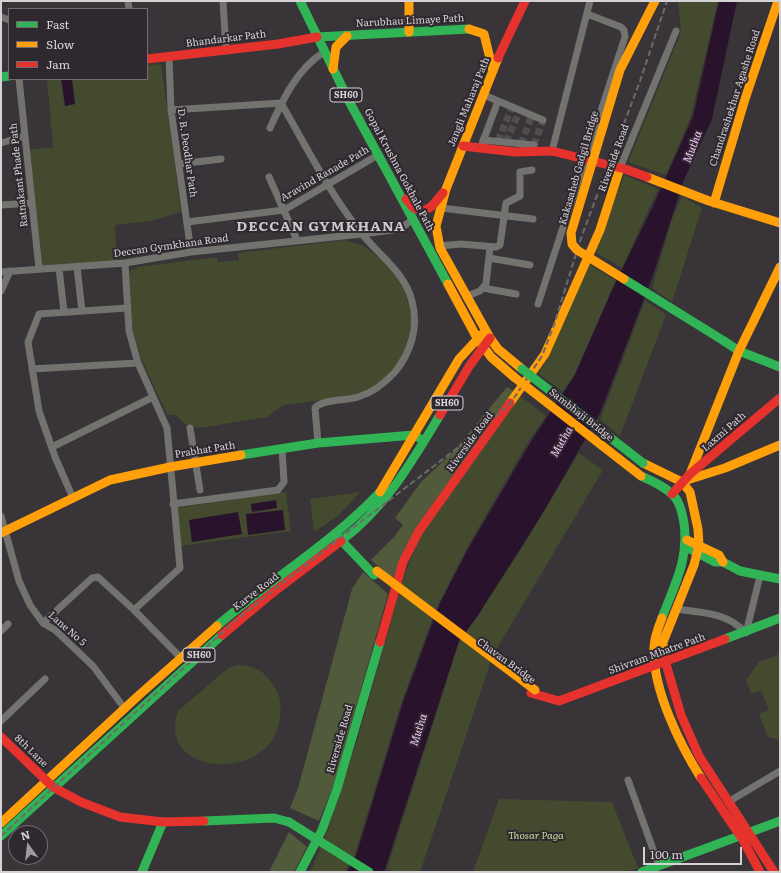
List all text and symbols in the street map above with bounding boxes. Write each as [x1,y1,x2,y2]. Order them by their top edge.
legend [8,8,148,80]
street label: Narubhau Limaye Path [355,12,465,30]
text: Fast [46,15,69,33]
street label: Bhandarkar Path [185,28,267,50]
street label: Chandrashekhar Agashe Road [707,28,763,168]
text: Slow [46,35,74,53]
text: Jam [46,55,70,73]
street label: Jangli Maharaj Path [446,56,492,148]
road number: SH60 [330,88,362,102]
street label: Gopal Krushna Gokhale Path [361,107,437,233]
street label: D. B. Deodhar Path [175,108,199,198]
street label: Kakasaheb Gadgil Bridge [557,110,601,226]
street label: Ratnakant Phade Path [8,122,30,228]
street label: Riverside Road [596,123,632,193]
water label: Mutha [681,129,705,165]
street label: Aravind Ranade Path [279,144,371,204]
district label: DECCAN GYMKHANA [236,219,406,235]
street label: Deccan Gymkhana Road [113,232,229,260]
street label: Sambhaji Bridge [547,386,615,444]
road number: SH60 [431,396,463,410]
street label: Riverside Road [444,410,496,474]
street label: Laxmi Path [700,410,748,454]
water label: Mutha [548,424,576,460]
street label: Prabhat Path [174,439,236,461]
street label: Karve Road [231,570,281,614]
street label: Lane No 5 [46,609,88,649]
street label: Shivram Mhatre Path [607,631,707,677]
street label: Chavan Bridge [474,636,538,686]
road number: SH60 [183,648,215,662]
street label: Riverside Road [324,703,356,775]
water label: Mutha [408,712,430,748]
street label: 8th Lane [12,732,50,770]
north arrow [8,825,48,865]
text: N [19,825,32,843]
park label: Thosar Paga [508,830,564,842]
scale bar [645,839,744,865]
text: 100 m [650,845,683,863]

